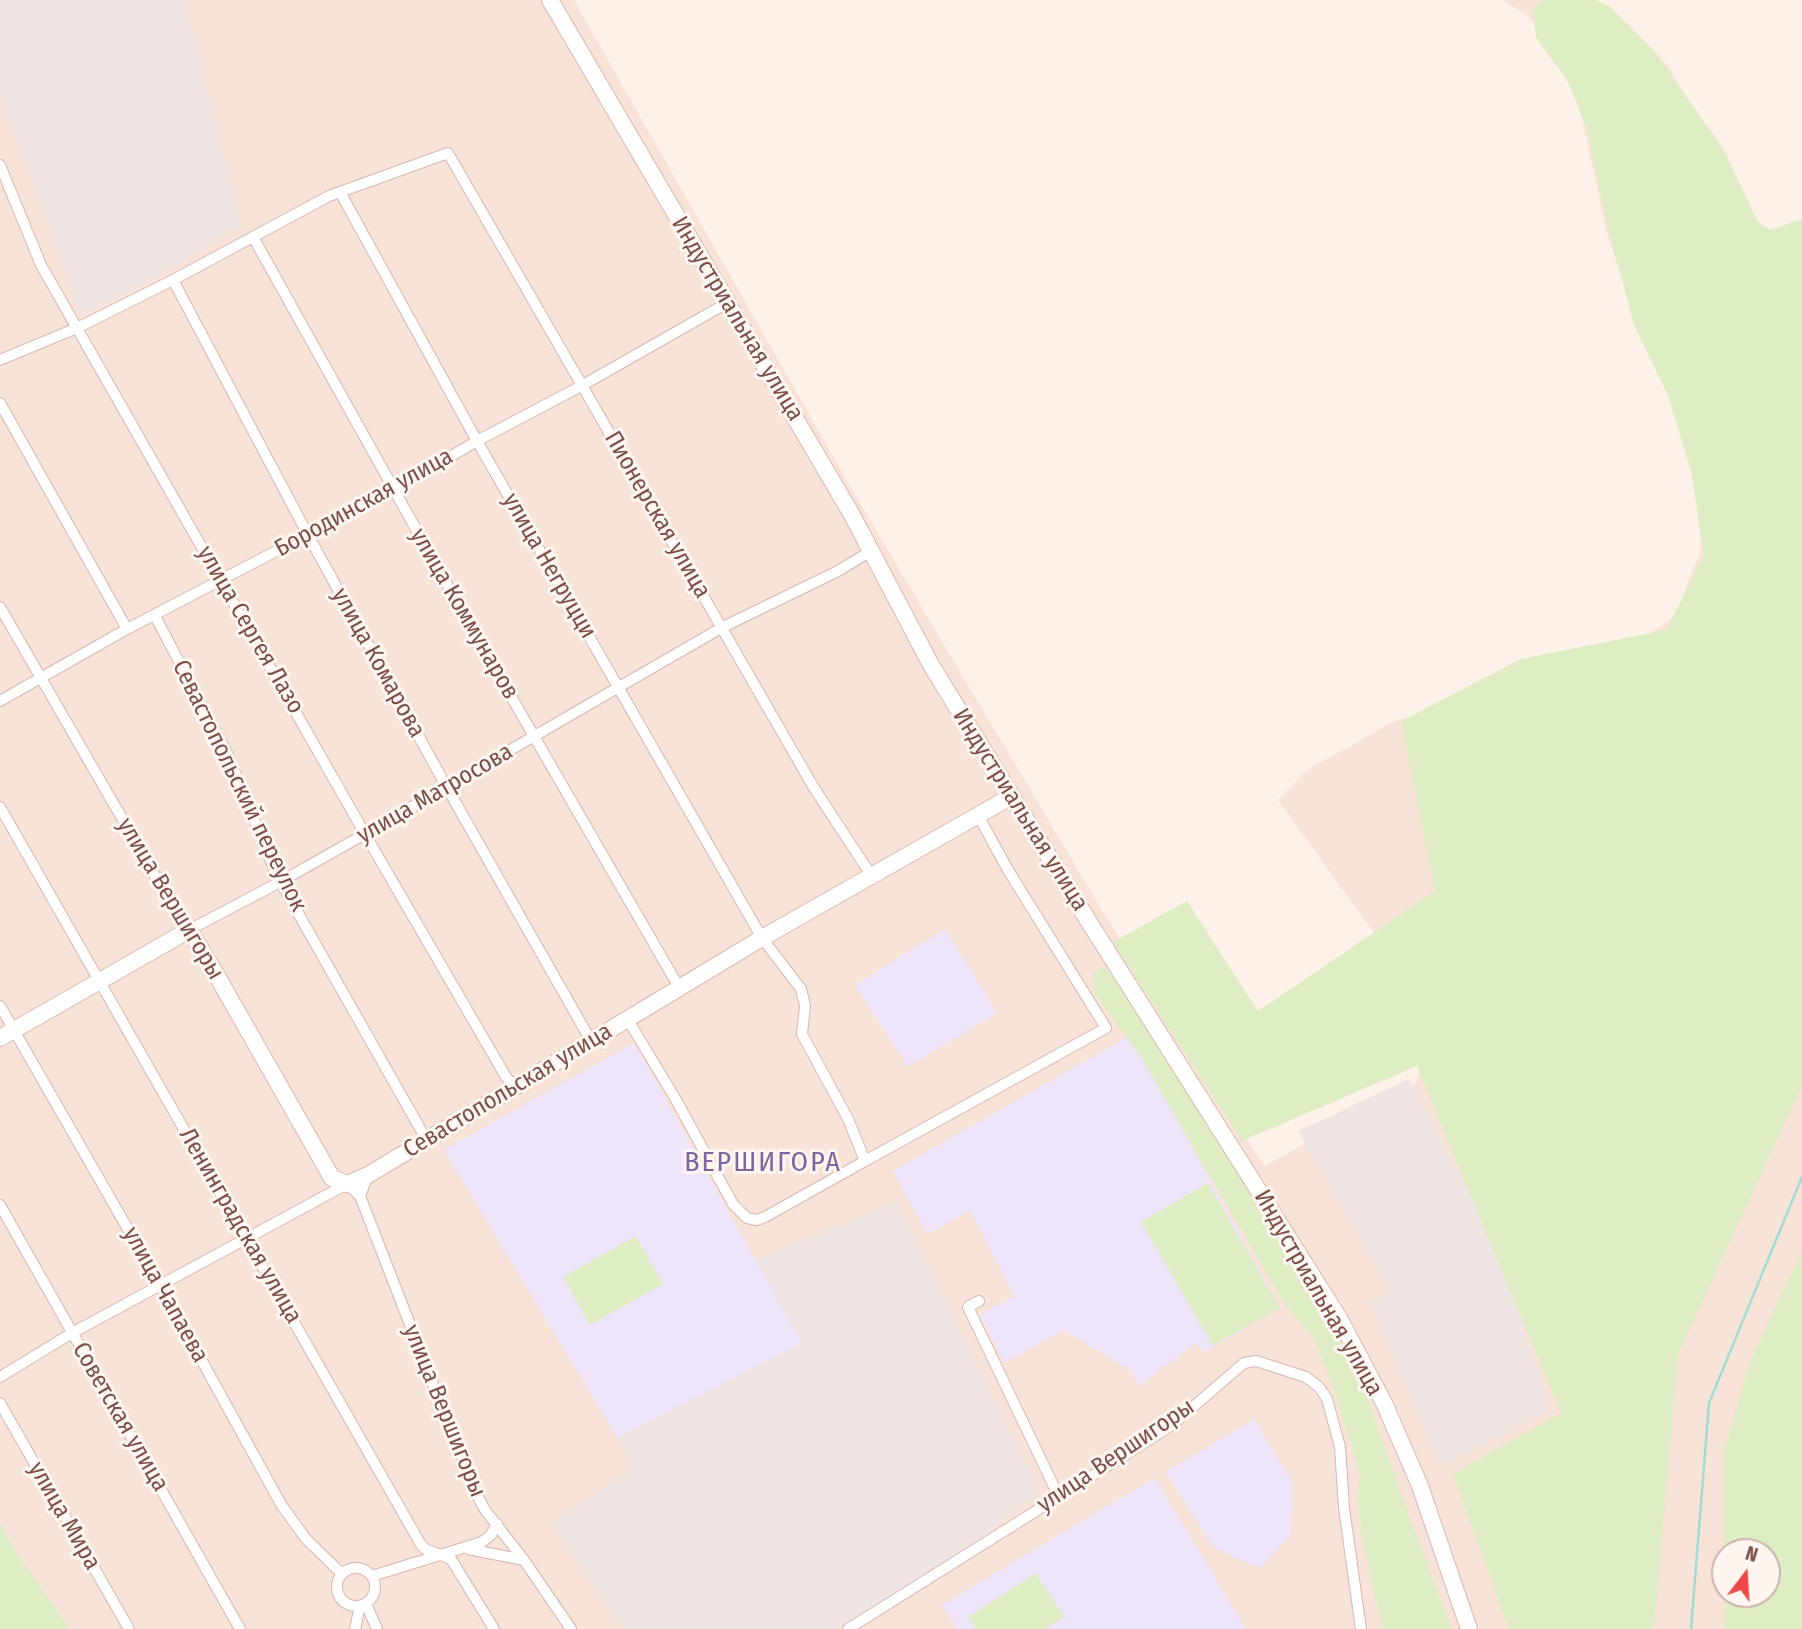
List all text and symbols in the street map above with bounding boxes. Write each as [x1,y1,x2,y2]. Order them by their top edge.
street label: Индустриальная улица [665,212,809,426]
street label: Пионерская улица [598,426,716,604]
street label: Бородинская улица [270,442,458,564]
street label: улица Негруцци [496,488,602,644]
street label: улица Коммунаров [403,523,525,705]
street label: улица Сергея Лазо [190,541,310,719]
street label: улица Комарова [325,583,431,743]
street label: Севастопольский переулок [165,655,313,917]
street label: Индустриальная улица [946,704,1094,916]
street label: улица Матросова [352,738,518,850]
street label: улица Вершигоры [110,813,230,985]
street label: Севастопольская улица [398,1017,618,1165]
street label: Ленинградская улица [172,1123,308,1329]
district label: ВЕРШИГОРА [685,1146,841,1180]
street label: Индустриальная улица [1247,1185,1389,1401]
street label: улица Чапаева [116,1222,214,1368]
street label: улица Вершигоры [396,1320,492,1502]
street label: Советская улица [66,1337,174,1497]
street label: улица Вершигоры [1032,1393,1200,1519]
street label: улица Мира [22,1457,106,1575]
north arrow [1711,1538,1781,1608]
text: N [1743,1542,1761,1567]

